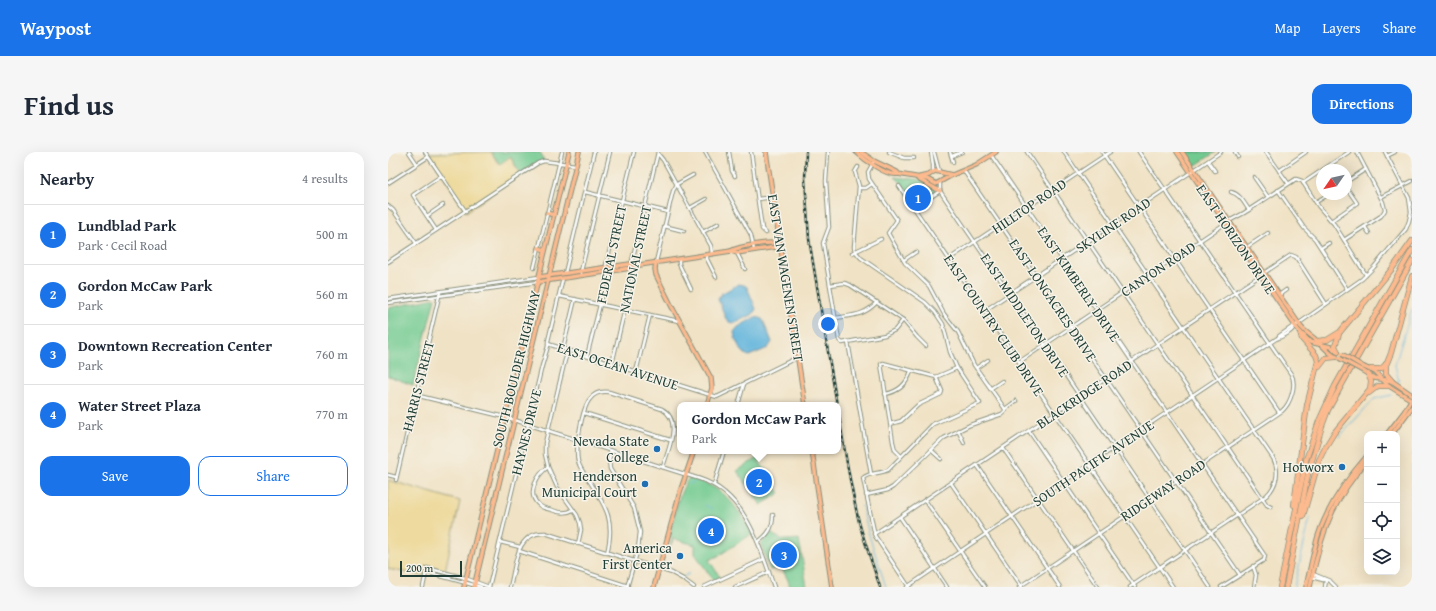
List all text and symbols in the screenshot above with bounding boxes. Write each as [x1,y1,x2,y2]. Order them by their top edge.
text: Waypost [20,14,91,42]
text: Map [1275,18,1301,38]
text: Layers [1323,18,1361,38]
text: Share [1383,18,1416,38]
text: Find us [24,84,114,125]
button: Directions [1312,84,1412,124]
north arrow [1316,164,1352,200]
text: Nearby [40,166,94,191]
text: 4 results [302,169,348,188]
street label: HILLTOP ROAD [988,174,1070,238]
street label: EAST HORIZON DRIVE [1192,180,1280,298]
pin: 1 [905,183,931,213]
street label: SKYLINE ROAD [1071,192,1155,258]
street label: EAST VAN WAGENEN STREET [763,193,809,363]
street label: FEDERAL STREET [591,203,631,305]
street label: NATIONAL STREET [614,203,656,315]
text: Lundblad Park [78,215,176,236]
street label: EAST KIMBERLY DRIVE [1033,222,1125,346]
text: 1 [50,225,56,244]
text: 500 m [316,225,348,244]
street label: EAST LONGACRES DRIVE [1004,235,1102,365]
text: Park · Cecil Road [78,236,167,255]
street label: CANYON ROAD [1117,236,1199,302]
street label: EAST MIDDLETON DRIVE [976,249,1074,381]
street label: EAST COUNTRY CLUB DRIVE [939,250,1049,400]
text: Gordon McCaw Park [78,275,212,296]
text: 2 [50,285,56,304]
text: 560 m [316,285,348,304]
street label: SOUTH BOULDER HIGHWAY [487,288,545,450]
text: Park [78,296,103,315]
your location [818,314,838,334]
text: Downtown Recreation Center [78,335,272,356]
street label: EAST OCEAN AVENUE [555,337,681,395]
street label: HARRIS STREET [397,338,439,433]
text: 3 [50,345,56,364]
text: 760 m [316,345,348,364]
street label: BLACKRIDGE ROAD [1032,355,1136,433]
text: Park [78,356,103,375]
street label: HAYNES DRIVE [506,387,546,477]
text: Water Street Plaza [78,395,201,416]
popup [677,402,841,454]
text: 4 [50,405,56,424]
text: 770 m [316,405,348,424]
text: Gordon McCaw Park [692,408,826,429]
street label: SOUTH PACIFIC AVENUE [1028,415,1158,511]
text: Park [78,416,103,435]
text: Park [692,429,717,448]
place label: Nevada State College [573,431,649,467]
map controls [1364,431,1400,575]
button: + [1364,431,1400,467]
marker: Nevada State College [652,444,662,454]
street label: RIDGEWAY ROAD [1116,454,1210,526]
button: Save [40,456,190,496]
button: Share [198,456,348,496]
place label: Hotworx [1283,457,1335,477]
marker: Hotworx [1337,462,1347,472]
place label: Henderson Municipal Court [542,466,637,502]
pin: 2 [746,467,772,497]
button: − [1364,467,1400,503]
marker: Henderson Municipal Court [640,479,650,489]
button: locate [1364,503,1400,539]
pin: 4 [698,516,724,546]
place label: America First Center [603,538,672,574]
button: layers [1364,539,1400,575]
pin: 3 [771,540,797,570]
marker: America First Center [675,551,685,561]
scale bar [400,559,462,578]
text: 200 m [406,560,433,576]

